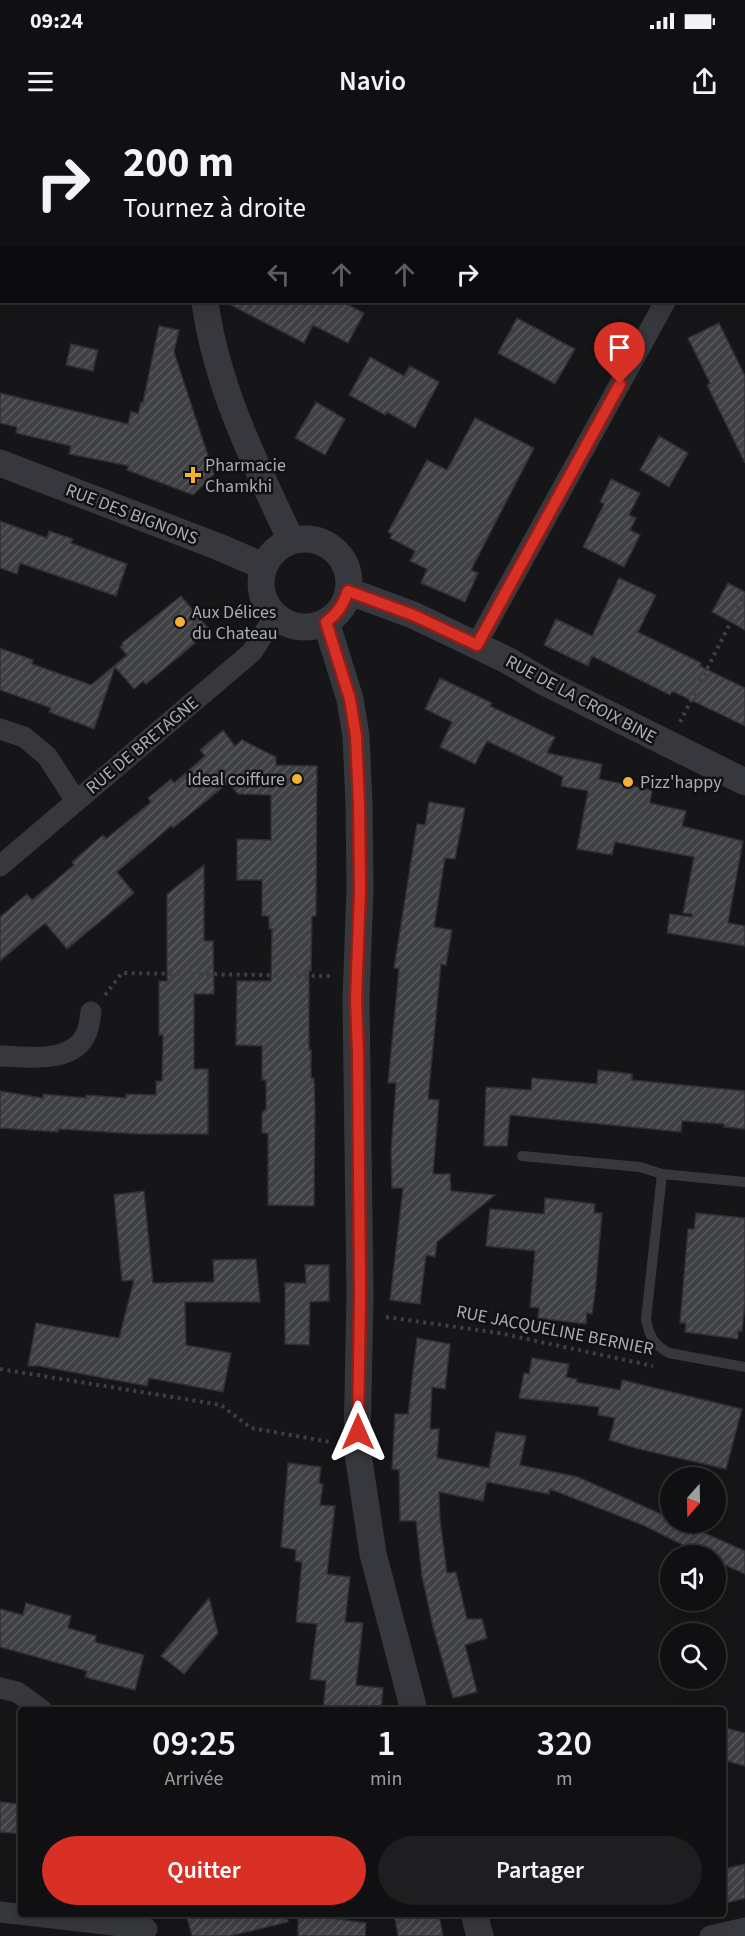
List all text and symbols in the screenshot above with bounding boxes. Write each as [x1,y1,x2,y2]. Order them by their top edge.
text: 09:24 [30,5,83,37]
text: Navio [339,62,406,101]
icon: menu [24,65,57,98]
icon: share [688,65,721,98]
text: 200 m [123,133,234,193]
icon: right [24,144,102,222]
text: Tournez à droite [123,189,306,228]
icon: left [262,258,295,291]
icon: ahead [325,258,358,291]
icon: ahead [388,258,421,291]
icon: right [451,258,484,291]
pin [594,322,645,384]
icon: arrive [603,331,636,364]
place label: Pharmacie Chamkhi [205,453,286,499]
marker: Pharmacie Chamkhi [186,468,200,482]
street label: RUE DES BIGNONS [62,478,202,551]
place label: Aux Délices du Chateau [192,600,278,646]
marker: Aux Délices du Chateau [173,615,187,629]
street label: RUE DE LA CROIX BINE [501,649,661,750]
street label: RUE DE BRETAGNE [81,691,204,800]
place label: Ideal coiffure [187,767,285,792]
place label: Pizz'happy [640,770,722,795]
marker: Ideal coiffure [290,772,304,786]
marker: Pizz'happy [621,775,635,789]
street label: RUE JACQUELINE BERNIER [454,1299,656,1362]
position arrow [326,1400,390,1464]
north arrow [660,1467,726,1533]
map controls [660,1467,726,1689]
button: sound [660,1545,726,1611]
button: search [660,1623,726,1689]
text: 09:25 [152,1718,236,1769]
text: 1 [377,1718,395,1769]
text: 320 [536,1718,592,1769]
text: Arrivée [165,1765,223,1793]
text: min [370,1765,402,1793]
text: m [556,1765,572,1793]
button: Quitter [42,1836,366,1905]
button: Partager [378,1836,702,1905]

